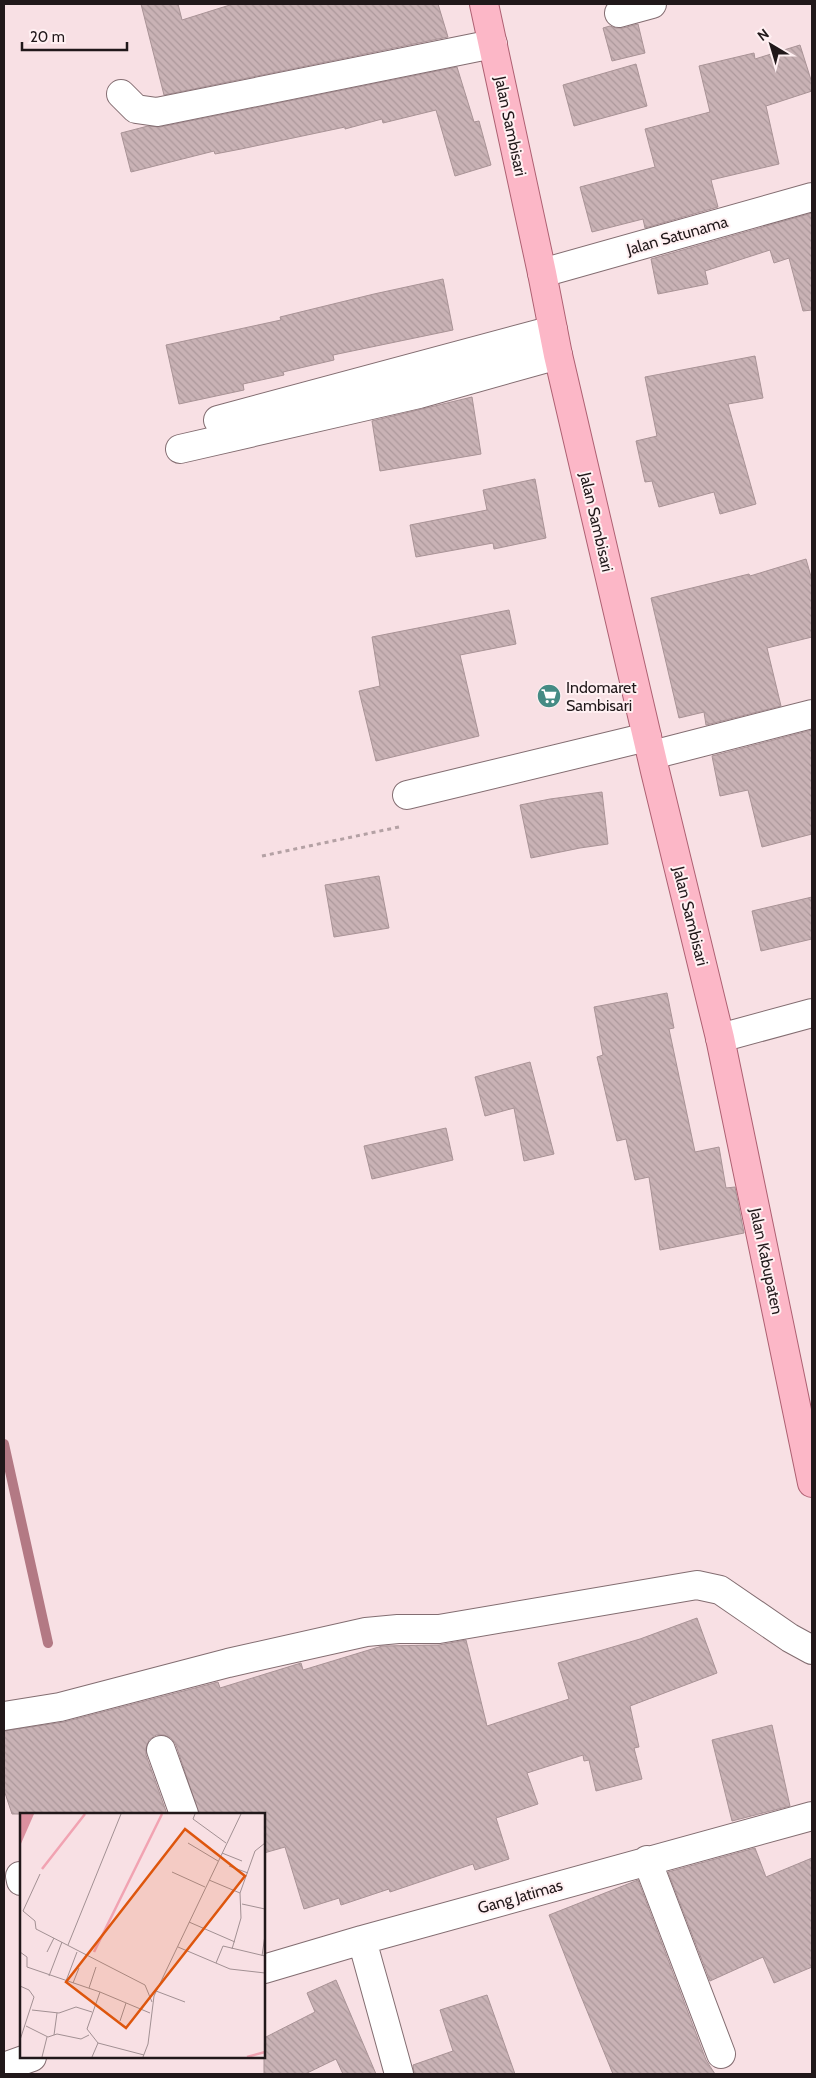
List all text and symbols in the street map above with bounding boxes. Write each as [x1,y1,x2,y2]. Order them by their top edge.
scale bar [22,20,128,52]
north arrow [746,20,796,70]
text: N [754,25,772,45]
text: 20 m [30,28,65,46]
street label: Jalan Sambisari [490,73,530,178]
street label: Jalan Satunama [623,212,730,259]
street label: Jalan Sambisari [576,469,617,574]
place label: Indomaret Sambisari [566,678,637,715]
supermarket icon: Indomaret Sambisari [536,683,562,709]
street label: Jalan Sambisari [669,864,712,968]
street label: Jalan Kabupaten [746,1205,787,1316]
inset map [20,1813,265,2058]
street label: Gang Jatimas [475,1875,565,1918]

